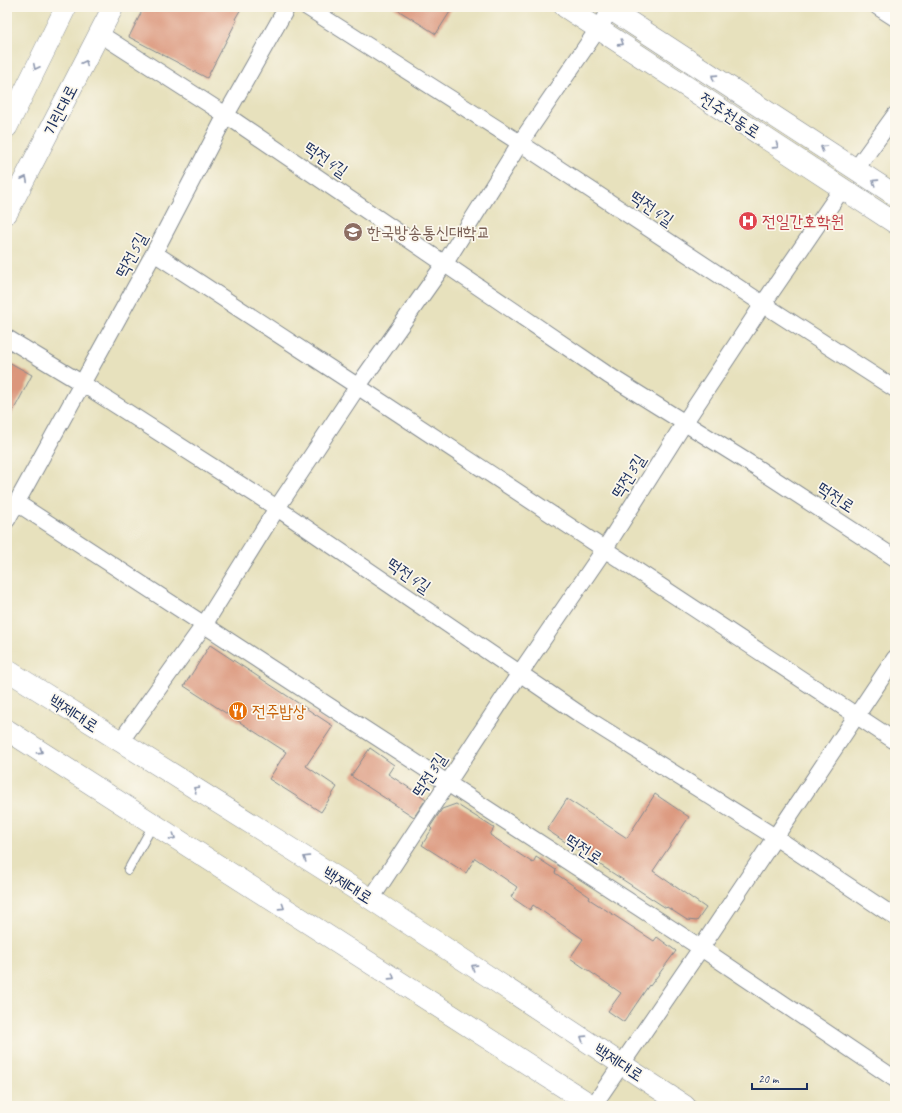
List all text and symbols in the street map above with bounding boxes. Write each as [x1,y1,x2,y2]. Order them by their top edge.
one-way arrow [617,38,624,46]
one-way arrow [80,60,87,68]
one-way arrow [34,63,41,70]
one-way arrow [711,74,718,82]
street label: 기린대로 [39,81,82,139]
street label: 전주천동로 [695,88,764,143]
street label: 떡전4길 [300,137,352,182]
one-way arrow [772,141,779,149]
one-way arrow [820,145,827,153]
one-way arrow [20,176,28,183]
one-way arrow [872,179,879,187]
street label: 떡전4길 [626,186,678,231]
hospital icon: 전일간호학원 [737,210,759,232]
place label: 전일간호학원 [762,211,844,232]
school or university icon: 한국방송통신대학교 [342,221,364,243]
place label: 한국방송통신대학교 [367,222,490,243]
street label: 떡전5길 [111,229,152,282]
street label: 떡전3길 [607,450,650,502]
street label: 떡전로 [813,477,859,517]
street label: 떡전4길 [383,553,435,598]
street label: 백제대로 [45,690,102,737]
restaurant icon: 전주밥상 [227,700,249,722]
place label: 전주밥상 [252,701,307,722]
one-way arrow [36,747,43,754]
street label: 떡전3길 [407,749,452,801]
one-way arrow [193,787,200,794]
street label: 떡전로 [561,829,607,869]
one-way arrow [168,832,175,839]
one-way arrow [303,855,310,863]
street label: 백제대로 [319,862,377,909]
one-way arrow [278,902,285,910]
one-way arrow [471,964,478,971]
one-way arrow [388,972,395,980]
one-way arrow [580,1036,587,1043]
street label: 백제대로 [590,1039,647,1086]
scale bar [752,1065,807,1091]
text: 20 m [758,1071,780,1087]

